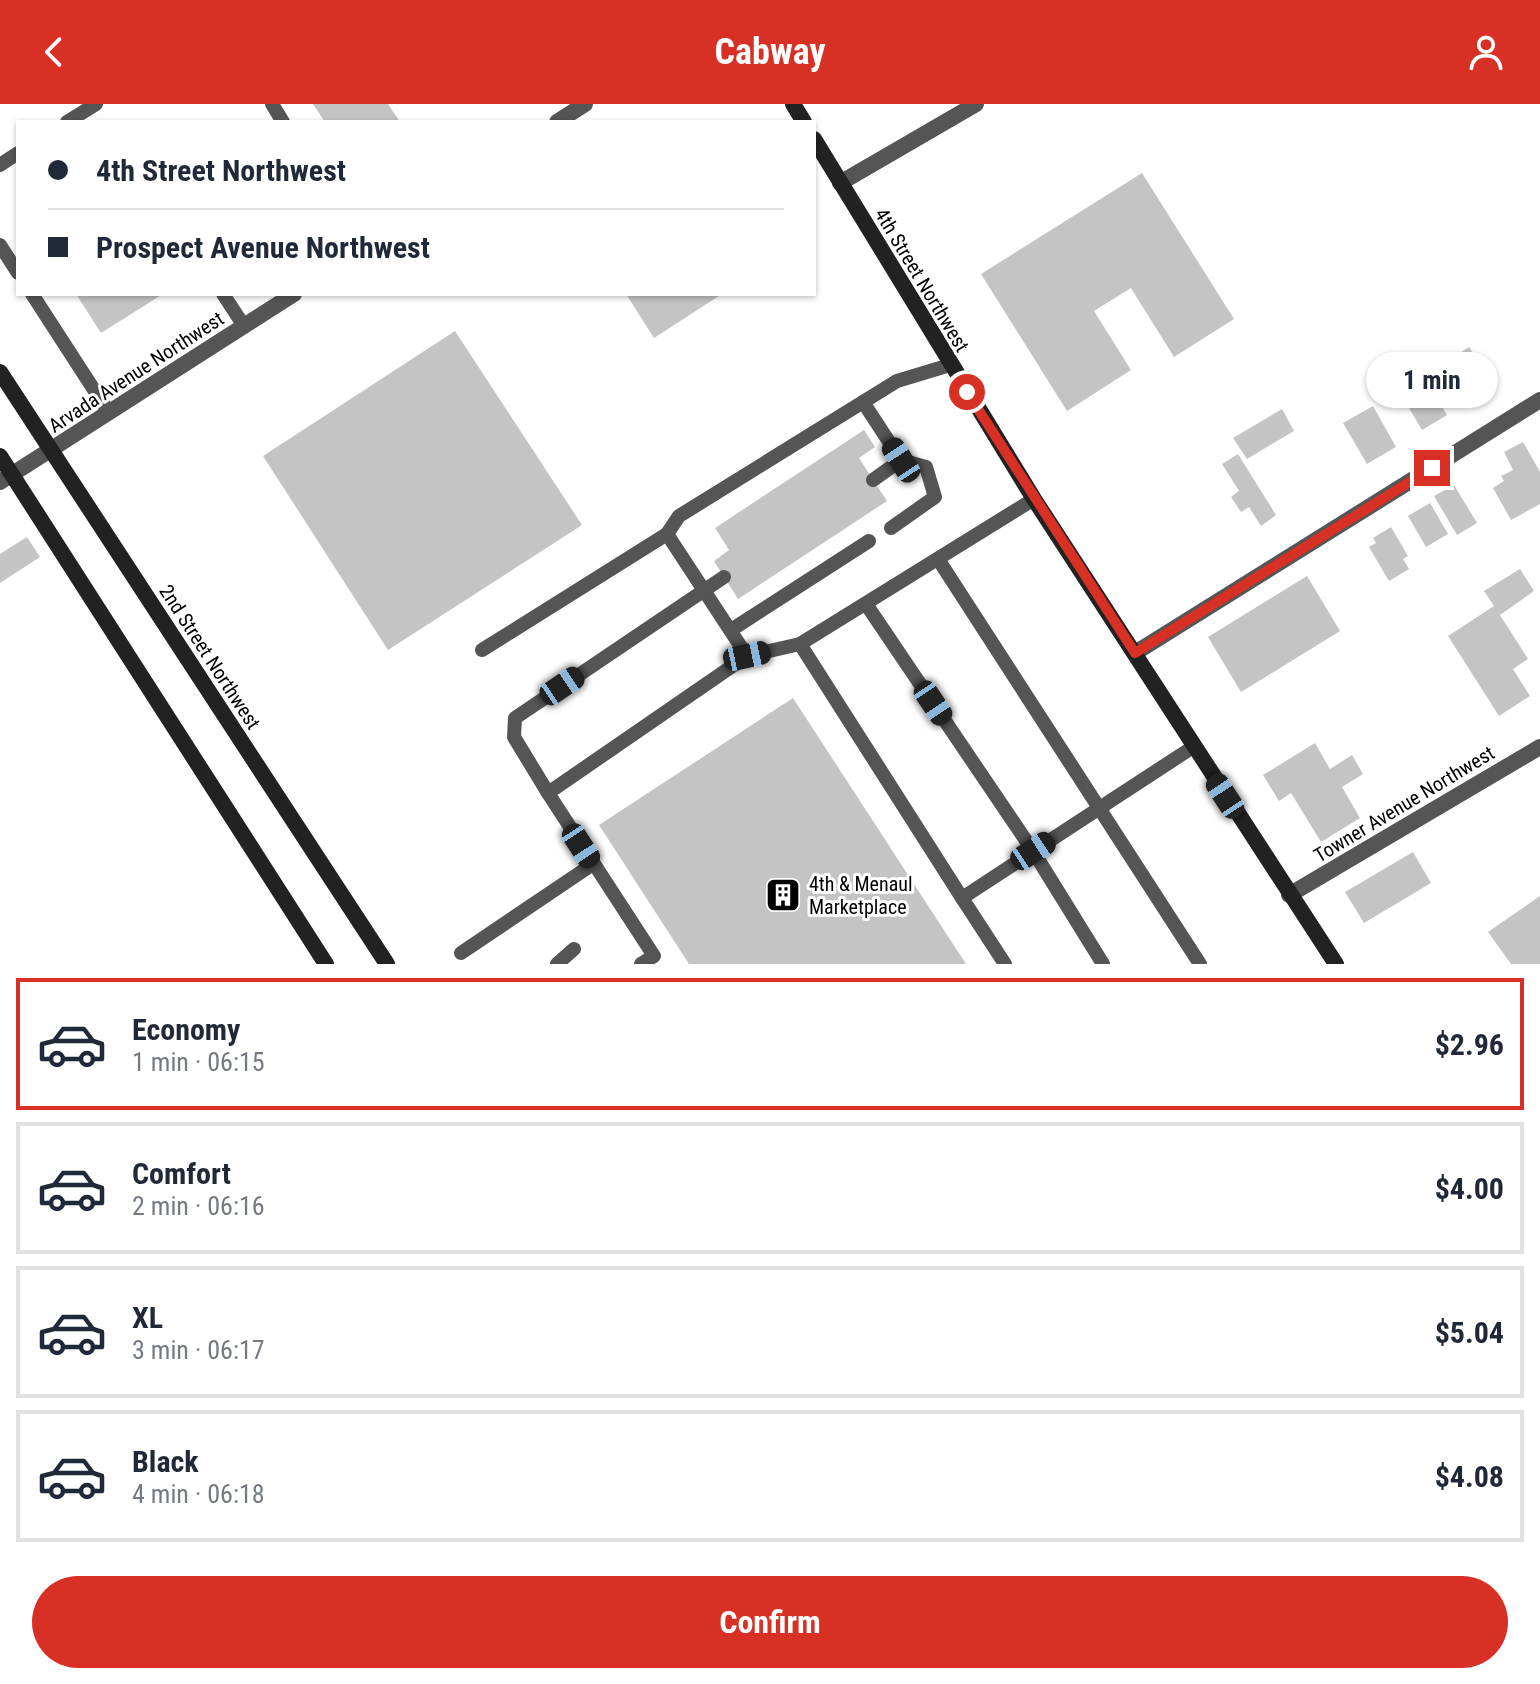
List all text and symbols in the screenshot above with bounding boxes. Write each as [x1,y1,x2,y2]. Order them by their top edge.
icon: back [32,30,76,74]
icon: person [1464,30,1508,74]
text: Cabway [715,31,825,73]
text: 4th Street Northwest [96,153,346,188]
street label: 4th Street Northwest [870,204,974,356]
text: Prospect Avenue Northwest [96,230,430,265]
street label: Arvada Avenue Northwest [44,306,228,438]
callout: 1 min [1366,352,1498,408]
text: 1 min [1403,365,1461,395]
route start [949,374,985,410]
car [878,433,924,487]
route end [1414,450,1450,486]
street label: 2nd Street Northwest [154,580,266,734]
car [721,639,773,673]
car [535,663,589,709]
car [910,676,956,730]
street label: Towner Avenue Northwest [1309,741,1499,867]
car [1202,769,1248,823]
car [558,819,604,873]
car [1006,828,1060,874]
place label: 4th & Menaul Marketplace [809,872,913,919]
building icon: 4th & Menaul Marketplace [764,876,802,914]
icon: car [36,1008,108,1080]
text: Economy [132,1012,240,1047]
text: $2.96 [1435,1027,1504,1062]
text: 1 min · 06:15 [132,1047,265,1077]
icon: car [36,1152,108,1224]
text: Comfort [132,1156,231,1191]
text: $4.00 [1435,1171,1504,1206]
text: 2 min · 06:16 [132,1191,265,1221]
icon: car [36,1296,108,1368]
text: XL [132,1300,163,1335]
text: $5.04 [1435,1315,1504,1350]
text: 3 min · 06:17 [132,1335,265,1365]
icon: car [36,1440,108,1512]
text: Black [132,1444,199,1479]
text: $4.08 [1435,1459,1504,1494]
text: 4 min · 06:18 [132,1479,265,1509]
button: Confirm [32,1576,1508,1668]

